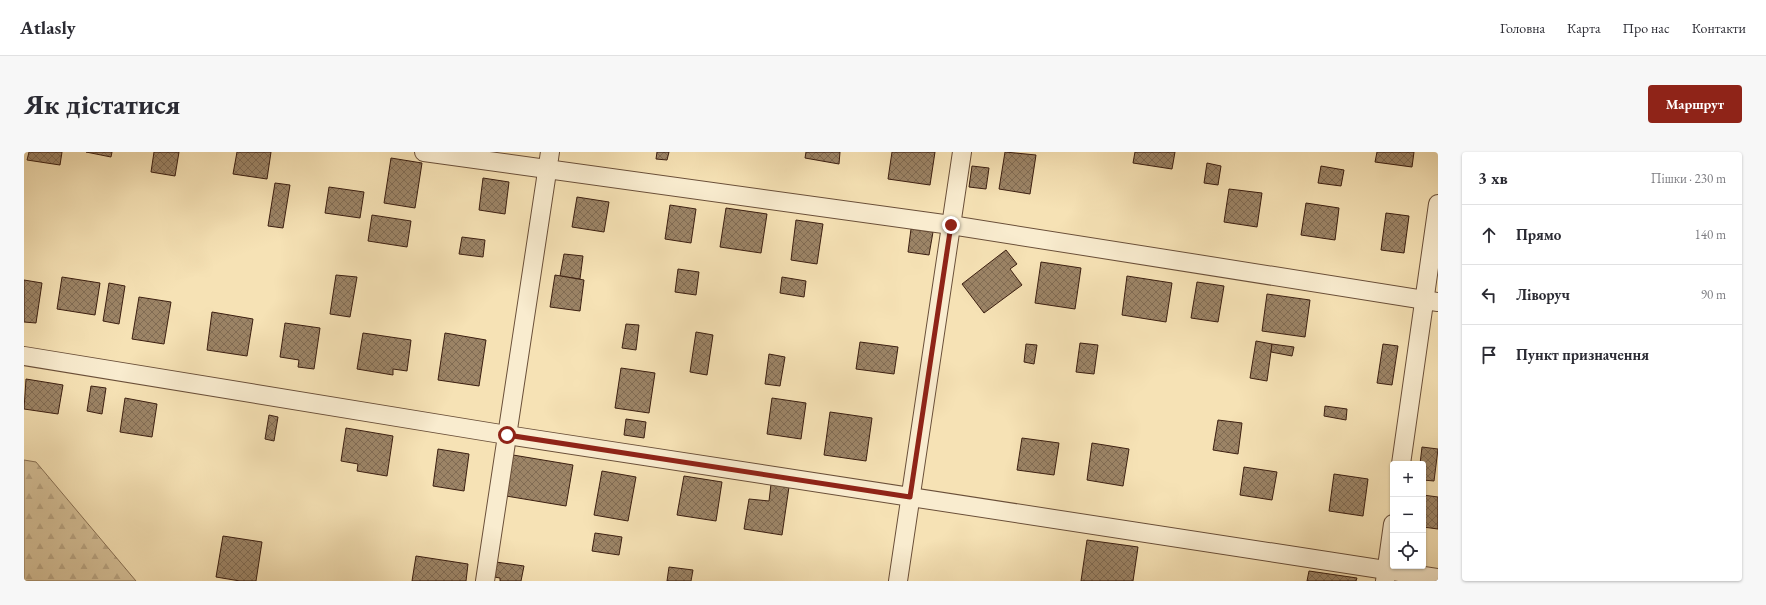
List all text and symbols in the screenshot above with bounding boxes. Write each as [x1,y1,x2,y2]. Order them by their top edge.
text: Atlasly [20,15,76,40]
text: Головна [1500,19,1545,37]
text: Карта [1567,19,1600,37]
text: Про нас [1622,19,1670,37]
text: Контакти [1692,19,1746,37]
button: Маршрут [1648,85,1742,123]
text: Як дістатися [24,86,180,122]
text: 3 хв [1478,167,1508,189]
text: Пішки · 230 m [1651,170,1726,187]
route end [942,216,960,234]
icon: ahead [1478,224,1500,246]
text: Прямо [1516,225,1561,244]
text: 140 m [1695,226,1726,243]
icon: left [1478,284,1500,306]
text: Ліворуч [1516,285,1570,304]
text: 90 m [1701,286,1726,303]
icon: arrive [1478,344,1500,366]
text: Пункт призначення [1516,345,1649,364]
route start [498,426,516,444]
map controls [1390,461,1426,569]
button: + [1390,461,1426,497]
button: − [1390,497,1426,533]
button: locate [1390,533,1426,569]

